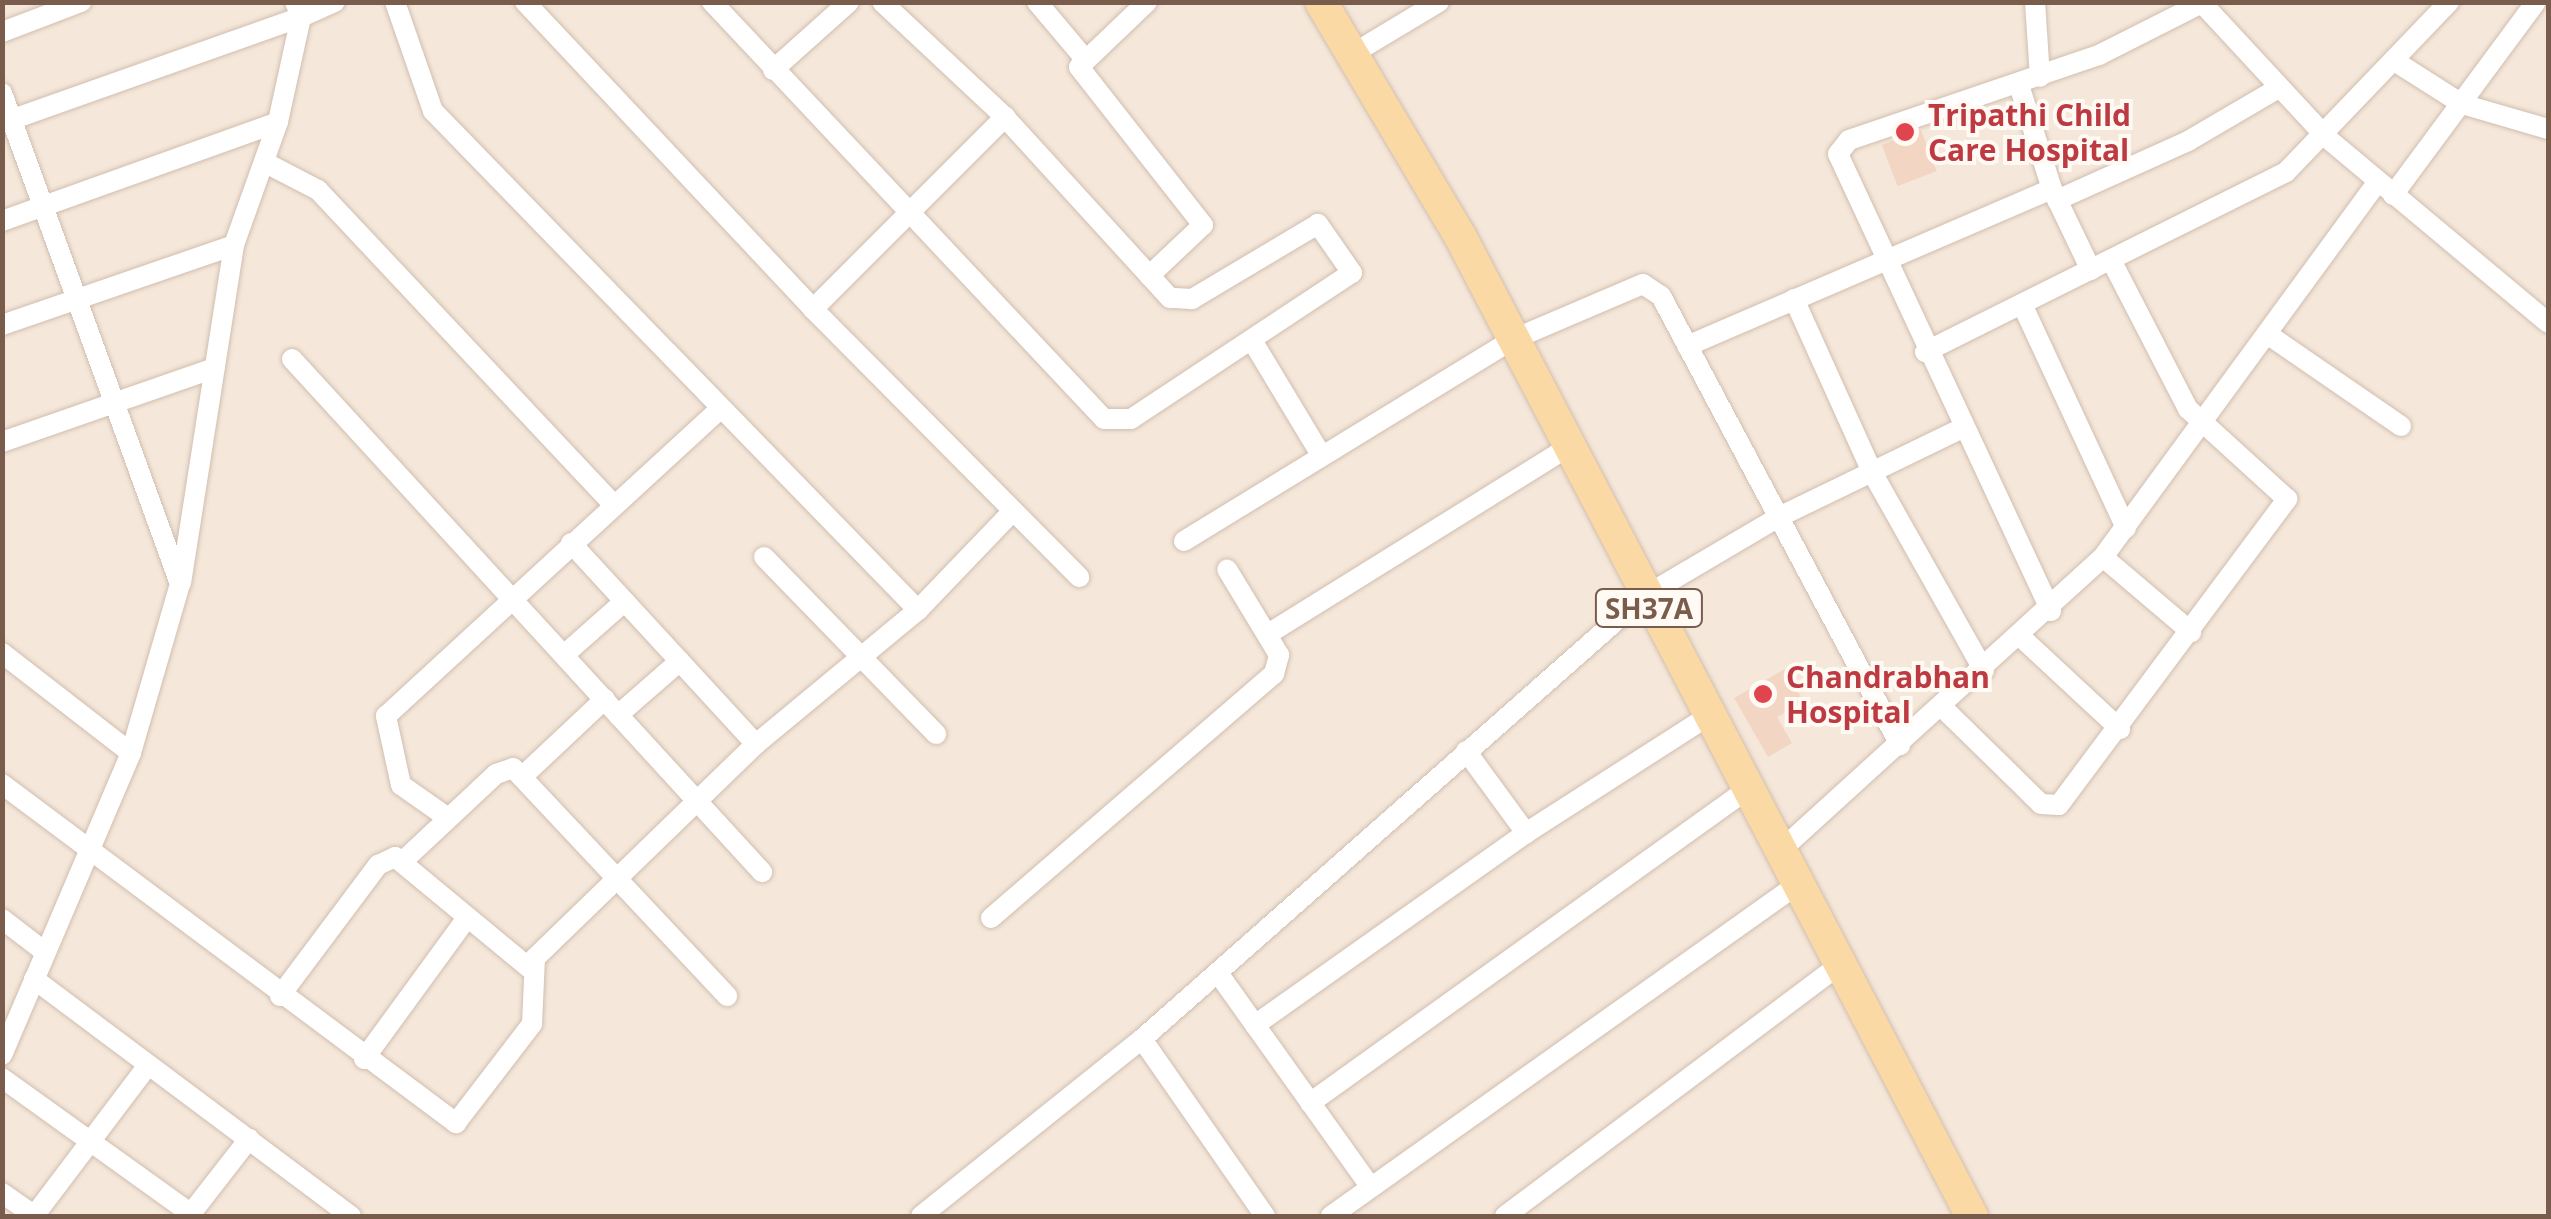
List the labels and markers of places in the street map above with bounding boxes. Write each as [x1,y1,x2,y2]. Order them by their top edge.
place label: Tripathi Child Care Hospital [1928,97,2131,168]
marker: Tripathi Child Care Hospital [1892,119,1918,145]
place label: Chandrabhan Hospital [1786,659,1990,730]
marker: Chandrabhan Hospital [1750,681,1776,707]

